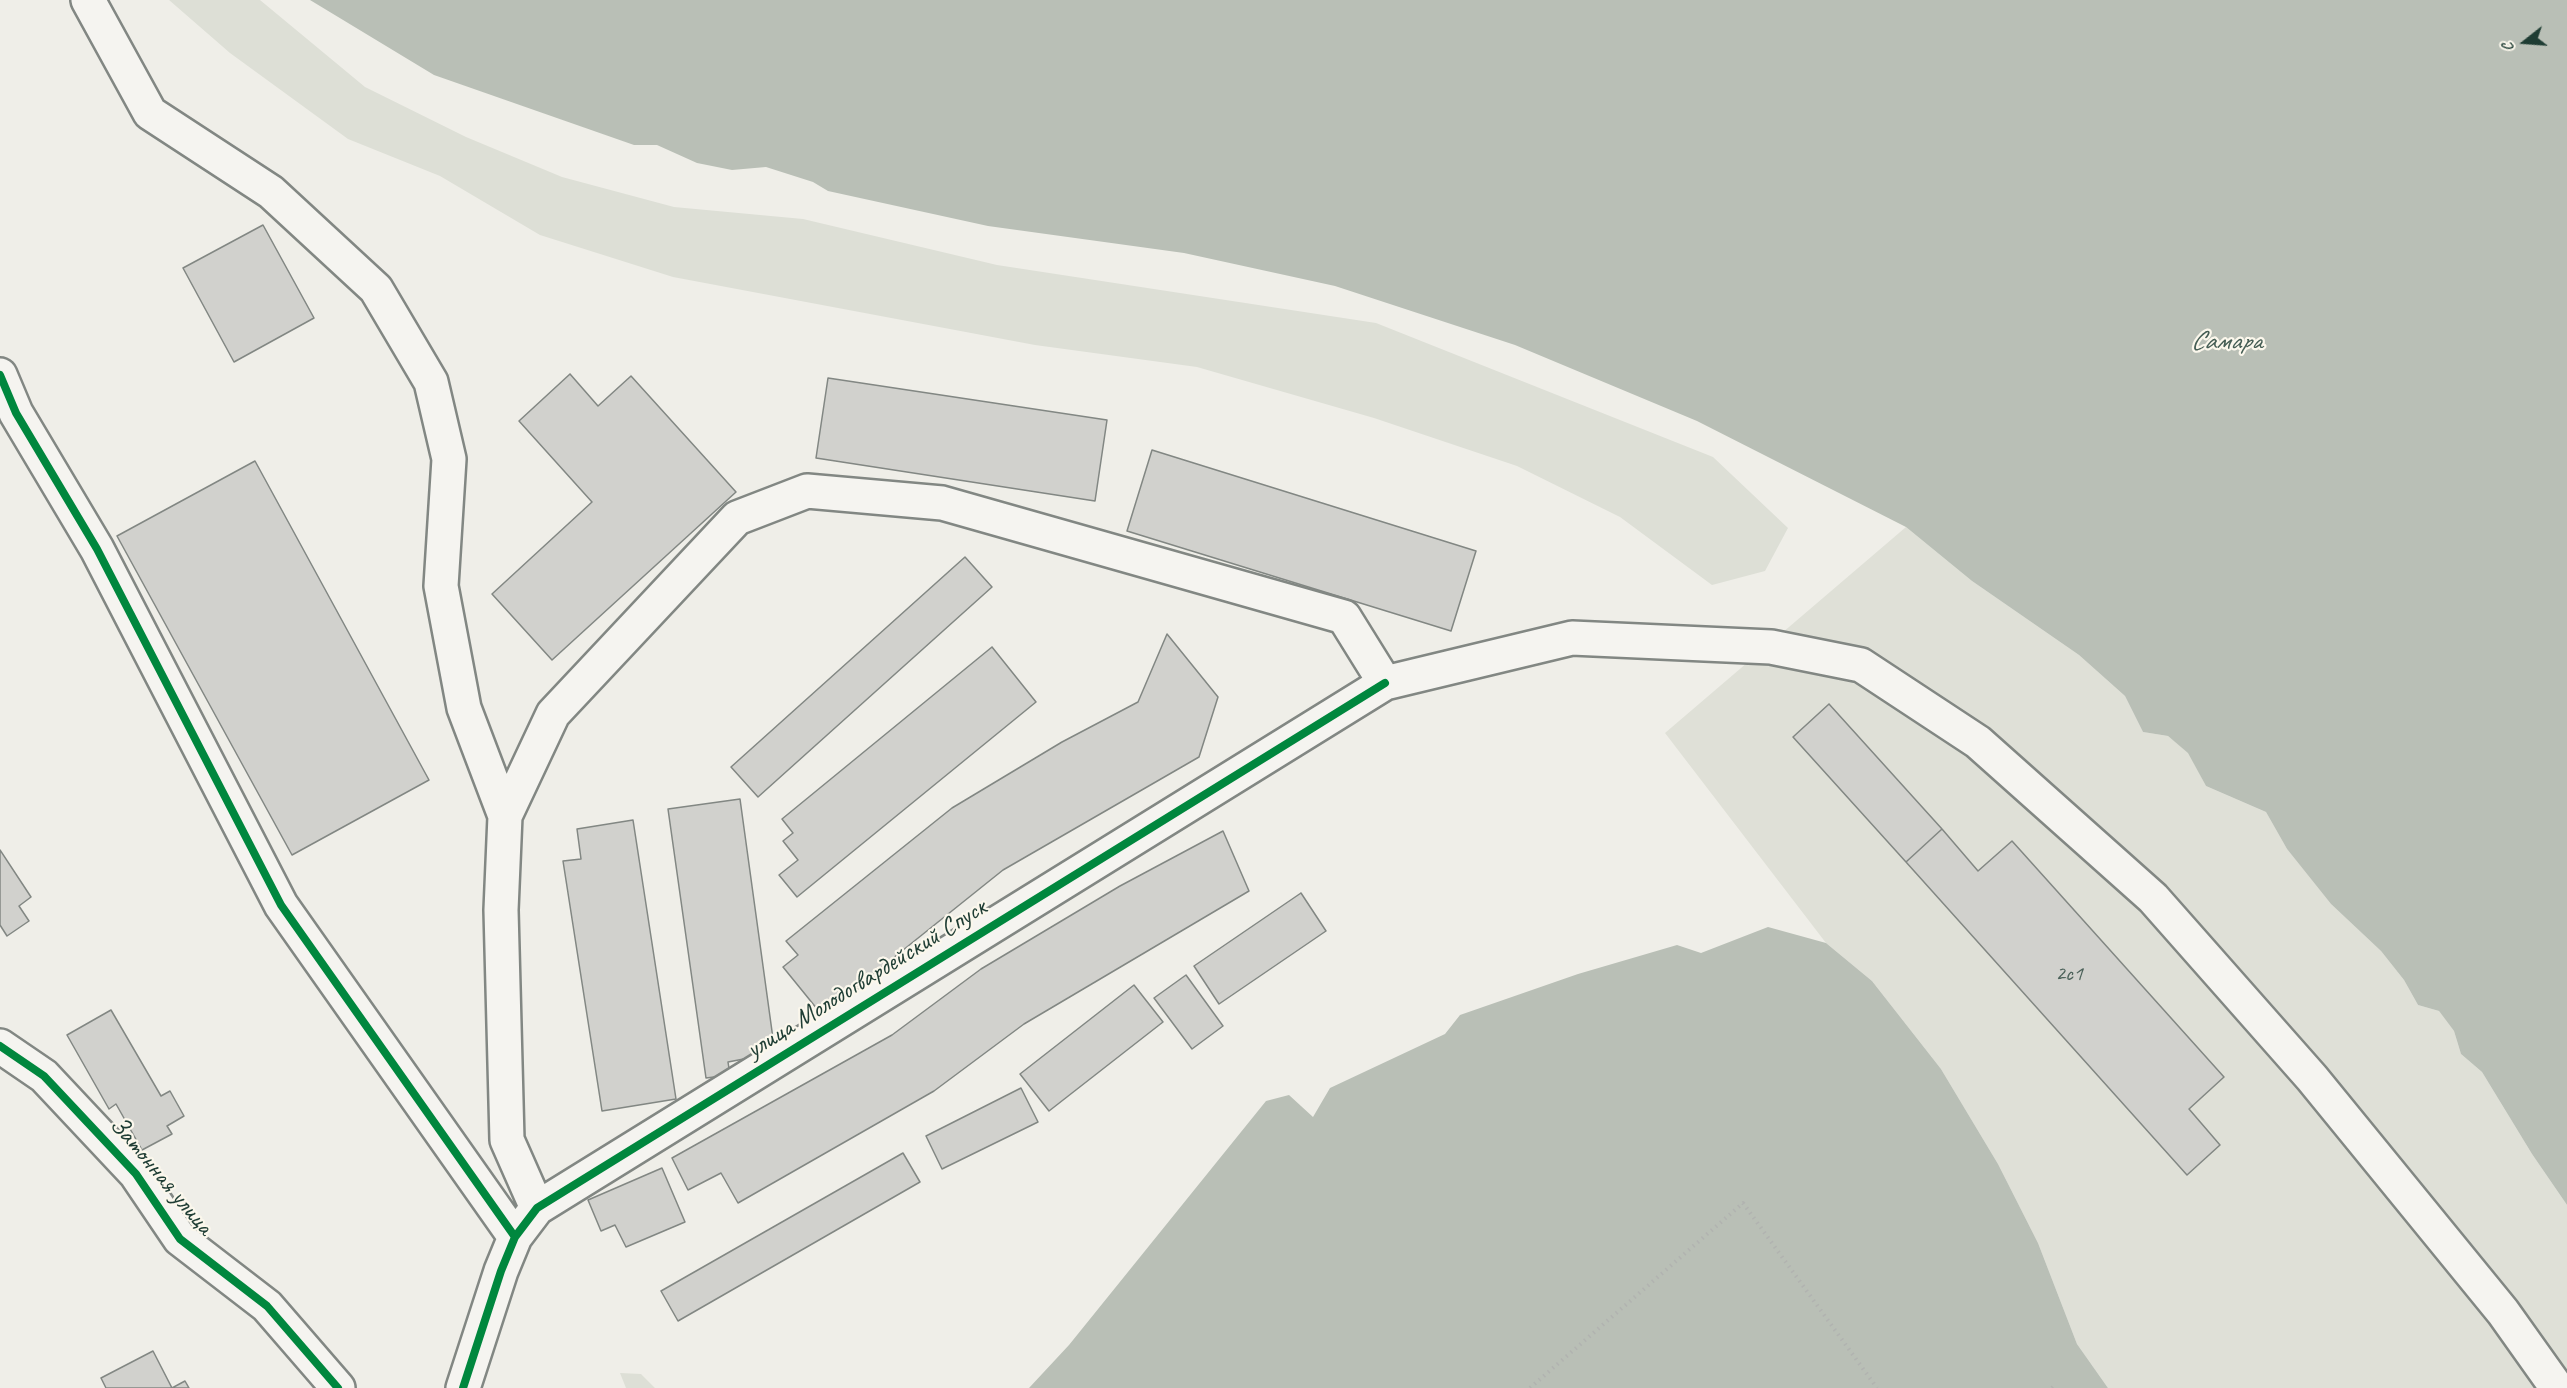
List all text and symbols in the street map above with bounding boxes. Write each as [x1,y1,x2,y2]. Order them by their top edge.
north arrow [2495,12,2555,72]
text: С [2497,41,2519,54]
water label: Самара [2190,326,2262,358]
street label: улица Молодогвардейский Спуск [741,892,993,1066]
house number: 2с1 [2055,961,2083,987]
street label: Затонная улица [102,1110,220,1242]

